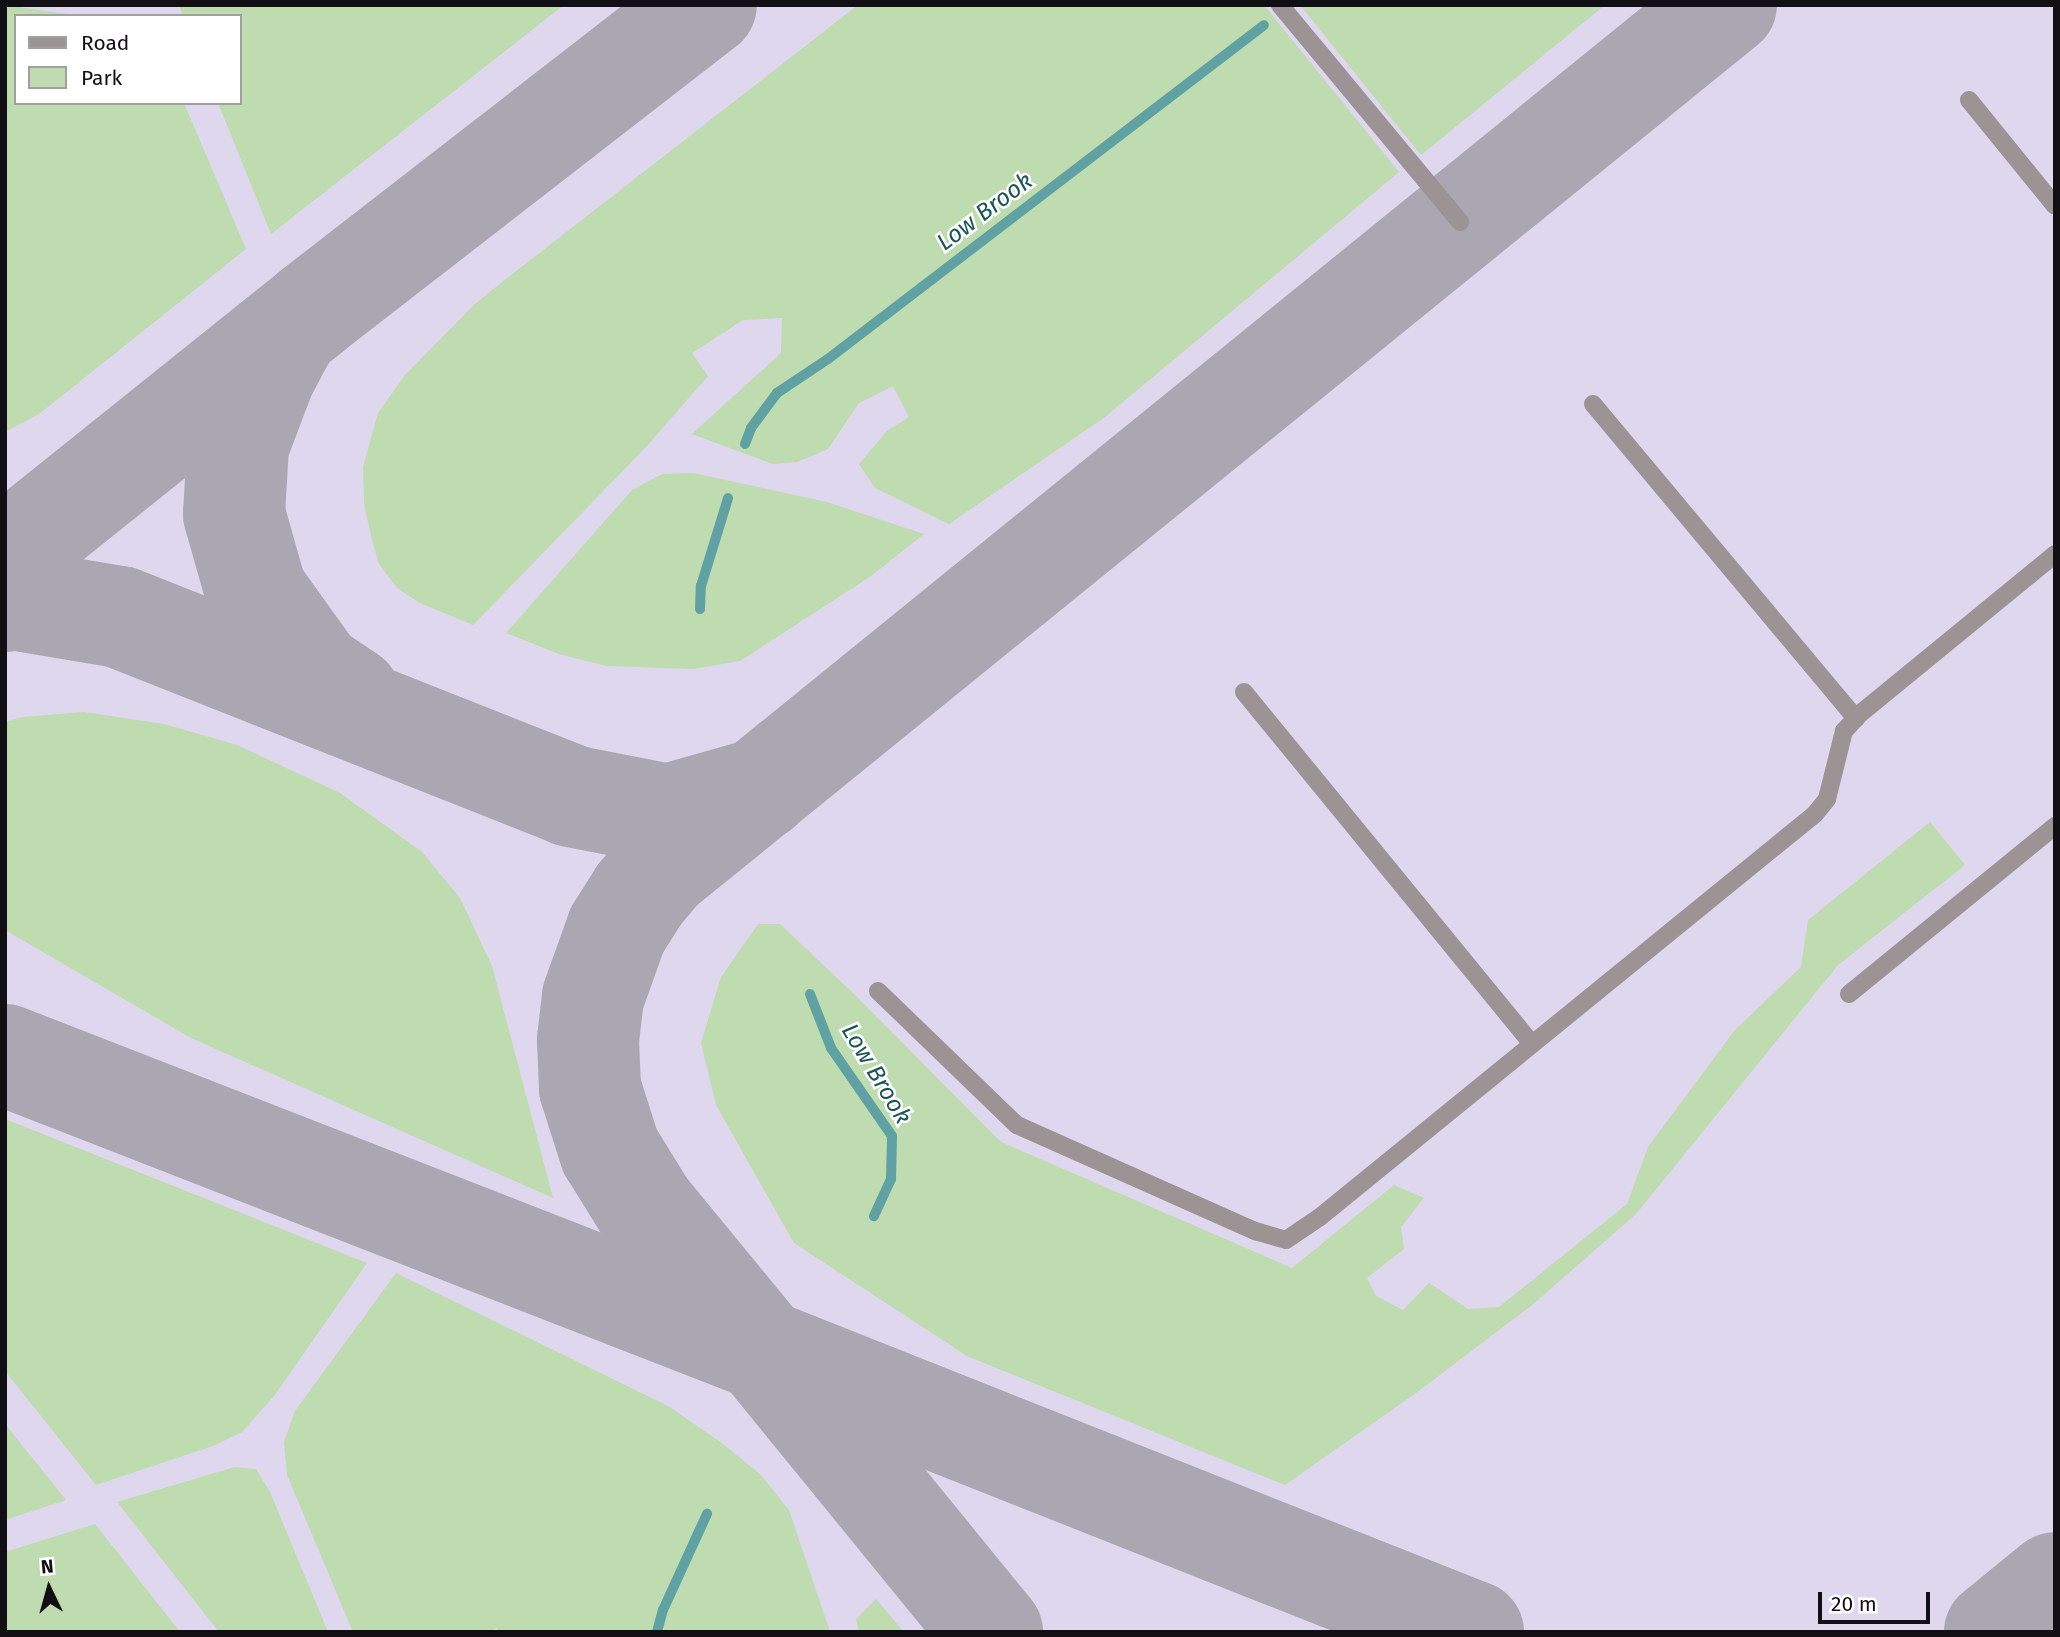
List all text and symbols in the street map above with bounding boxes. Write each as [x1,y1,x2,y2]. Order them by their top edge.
legend [14,14,242,105]
text: Road [81,30,129,56]
text: Park [81,65,122,91]
water label: Low Brook [932,167,1038,257]
water label: Low Brook [835,1019,917,1129]
north arrow [14,1553,84,1623]
text: N [40,1555,54,1579]
scale bar [1822,1578,1934,1622]
text: 20 m [1831,1591,1877,1617]

